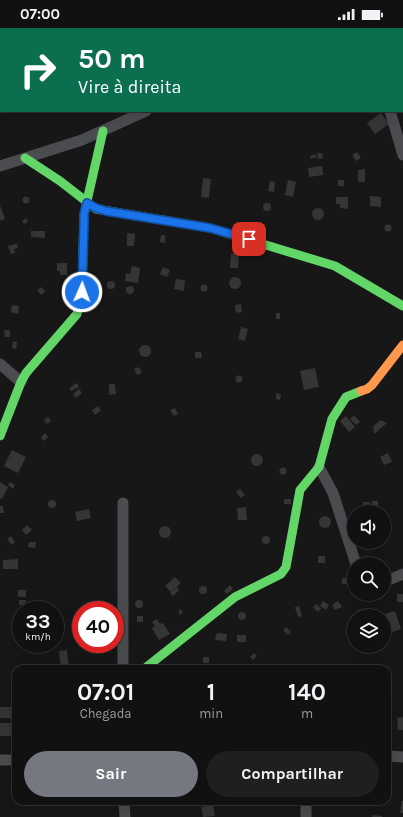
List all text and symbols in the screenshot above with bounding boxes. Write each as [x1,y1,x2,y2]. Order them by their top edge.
text: 07:00 [20,5,60,23]
text: 50 m [78,42,146,75]
icon: right [12,44,64,96]
text: Vire à direita [78,76,182,98]
pin [232,222,266,256]
icon: arrive [238,228,260,250]
position arrow [61,271,103,313]
map controls [347,505,391,653]
button: sound [347,505,391,549]
button: search [347,557,391,601]
speed limit sign: 40 [72,601,124,653]
button: layers [347,609,391,653]
text: 33 [26,610,50,633]
text: km/h [25,631,51,643]
text: 07:01 [77,678,134,706]
text: 1 [207,678,215,706]
text: 140 [288,678,326,706]
text: Chegada [80,706,132,721]
text: min [199,706,223,721]
text: m [301,706,313,721]
button: Sair [24,751,198,797]
button: Compartilhar [206,751,379,797]

